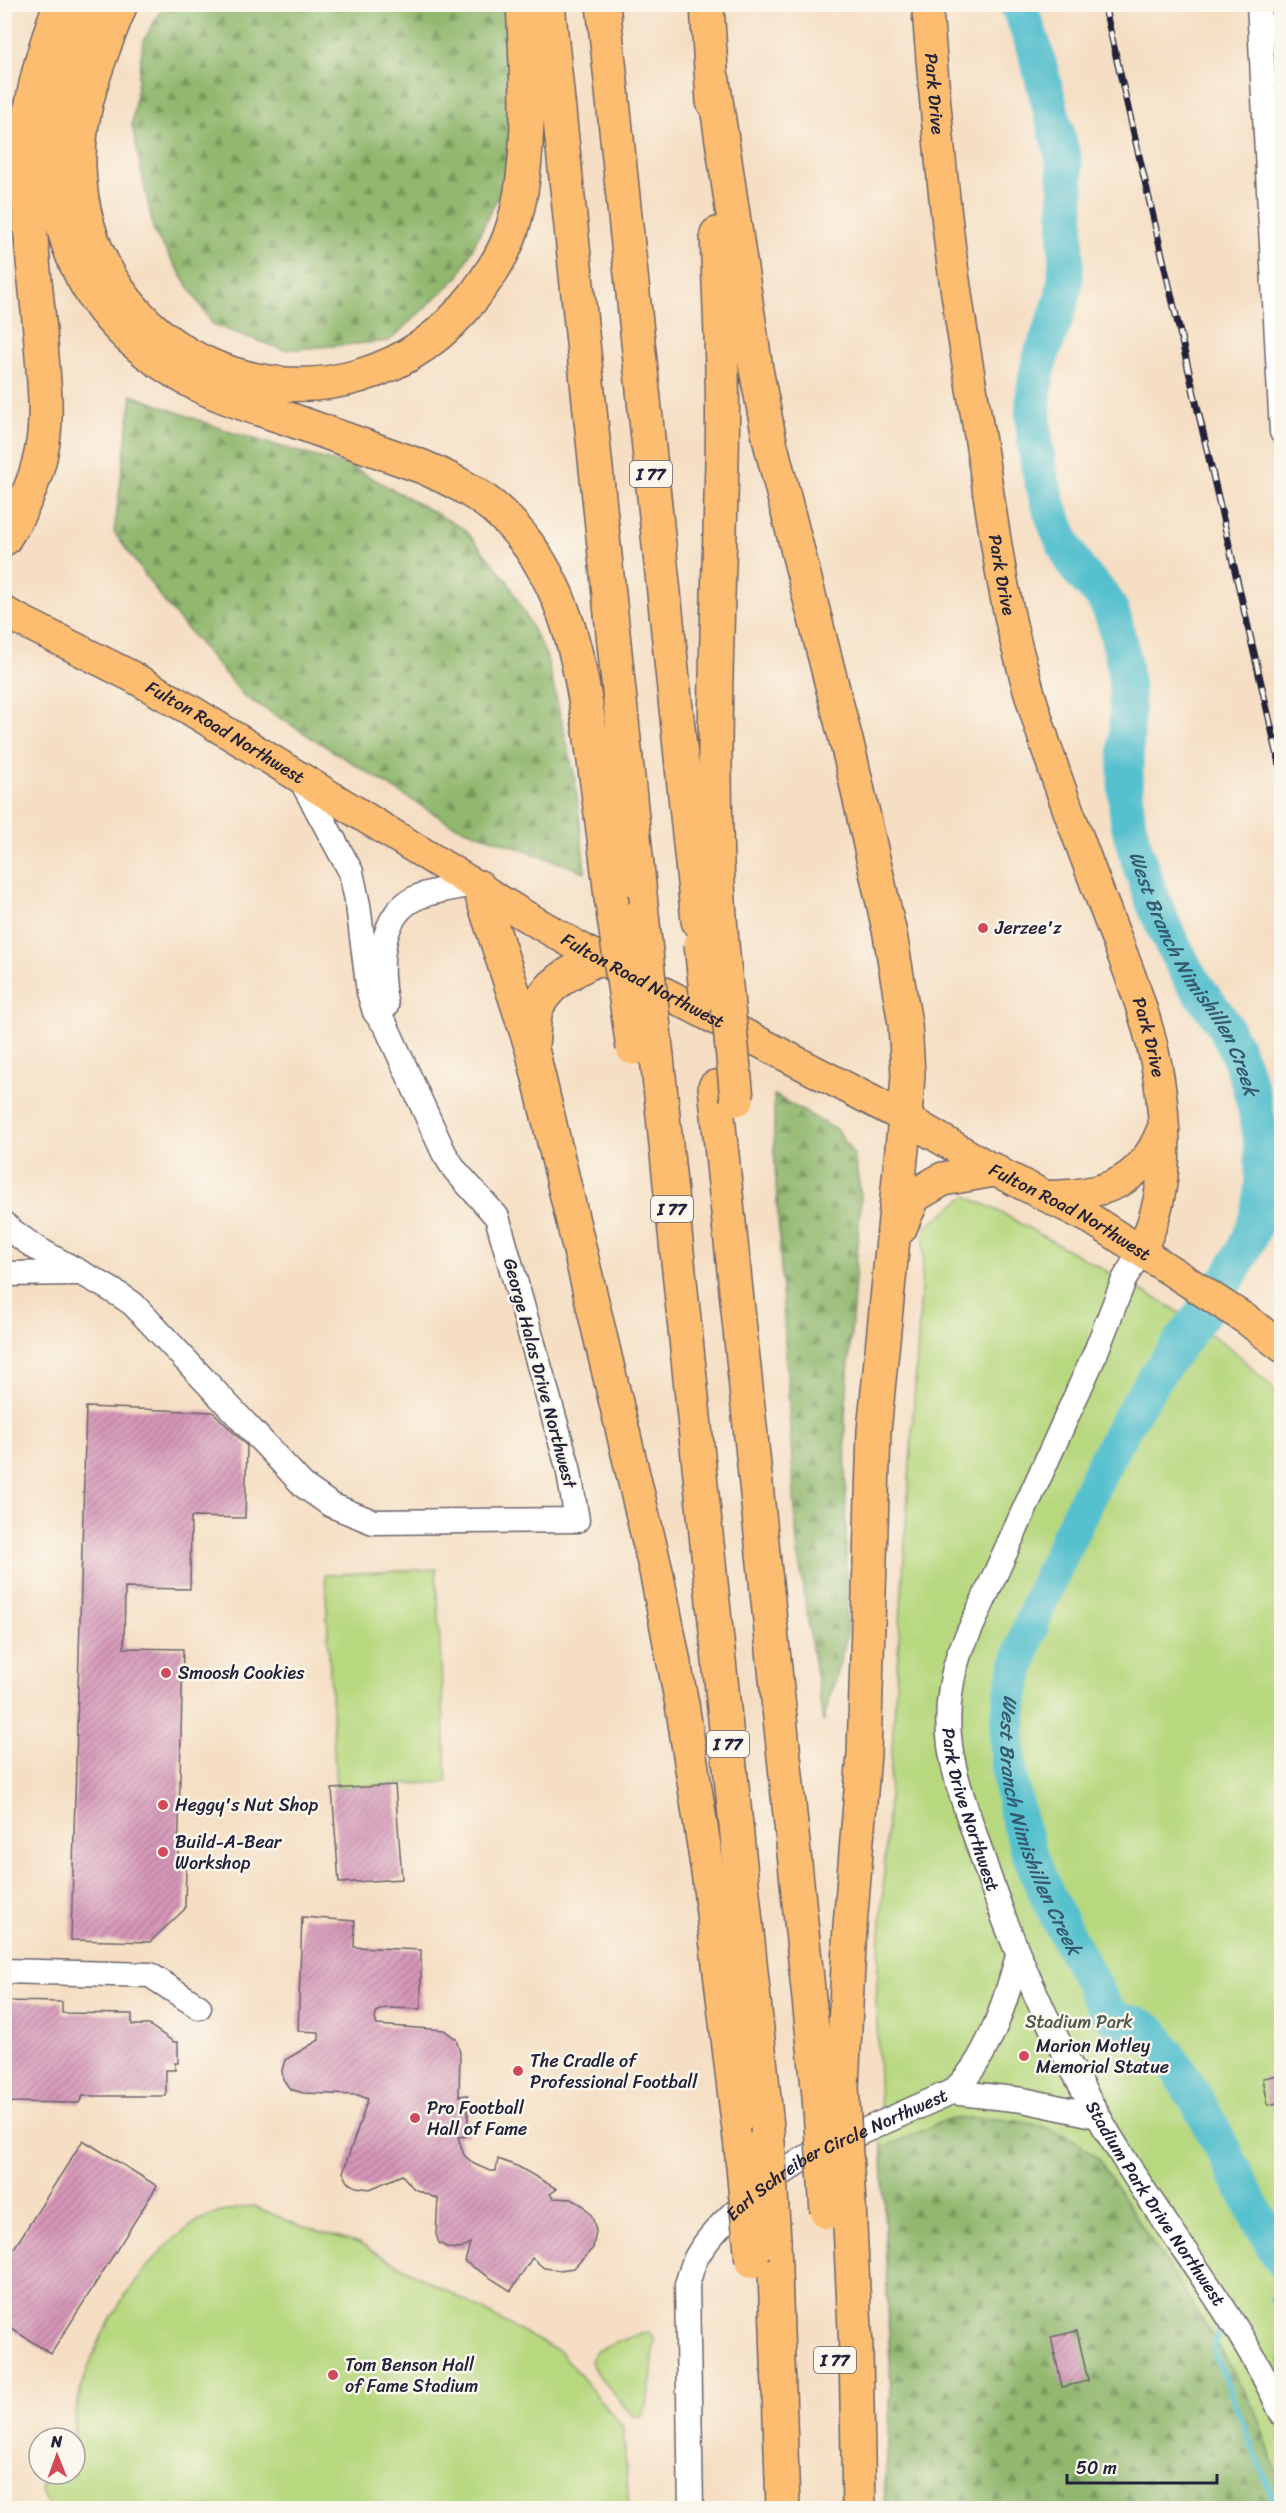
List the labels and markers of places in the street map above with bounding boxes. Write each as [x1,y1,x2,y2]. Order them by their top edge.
place label: Jerzee'z [994,912,1062,944]
marker: Jerzee'z [976,921,990,935]
place label: Smoosh Cookies [178,1657,305,1689]
marker: Smoosh Cookies [159,1666,173,1680]
place label: Heggy's Nut Shop [175,1789,319,1821]
marker: Heggy's Nut Shop [156,1798,170,1812]
place label: Build-A-Bear Workshop [175,1826,283,1879]
marker: Build-A-Bear Workshop [156,1845,170,1859]
place label: Marion Motley Memorial Statue [1036,2030,1169,2083]
place label: The Cradle of Professional Football [530,2045,698,2098]
marker: Marion Motley Memorial Statue [1017,2049,1031,2063]
marker: The Cradle of Professional Football [511,2064,525,2078]
place label: Pro Football Hall of Fame [427,2092,527,2145]
marker: Pro Football Hall of Fame [408,2111,422,2125]
place label: Tom Benson Hall of Fame Stadium [345,2349,479,2402]
marker: Tom Benson Hall of Fame Stadium [326,2368,340,2382]

